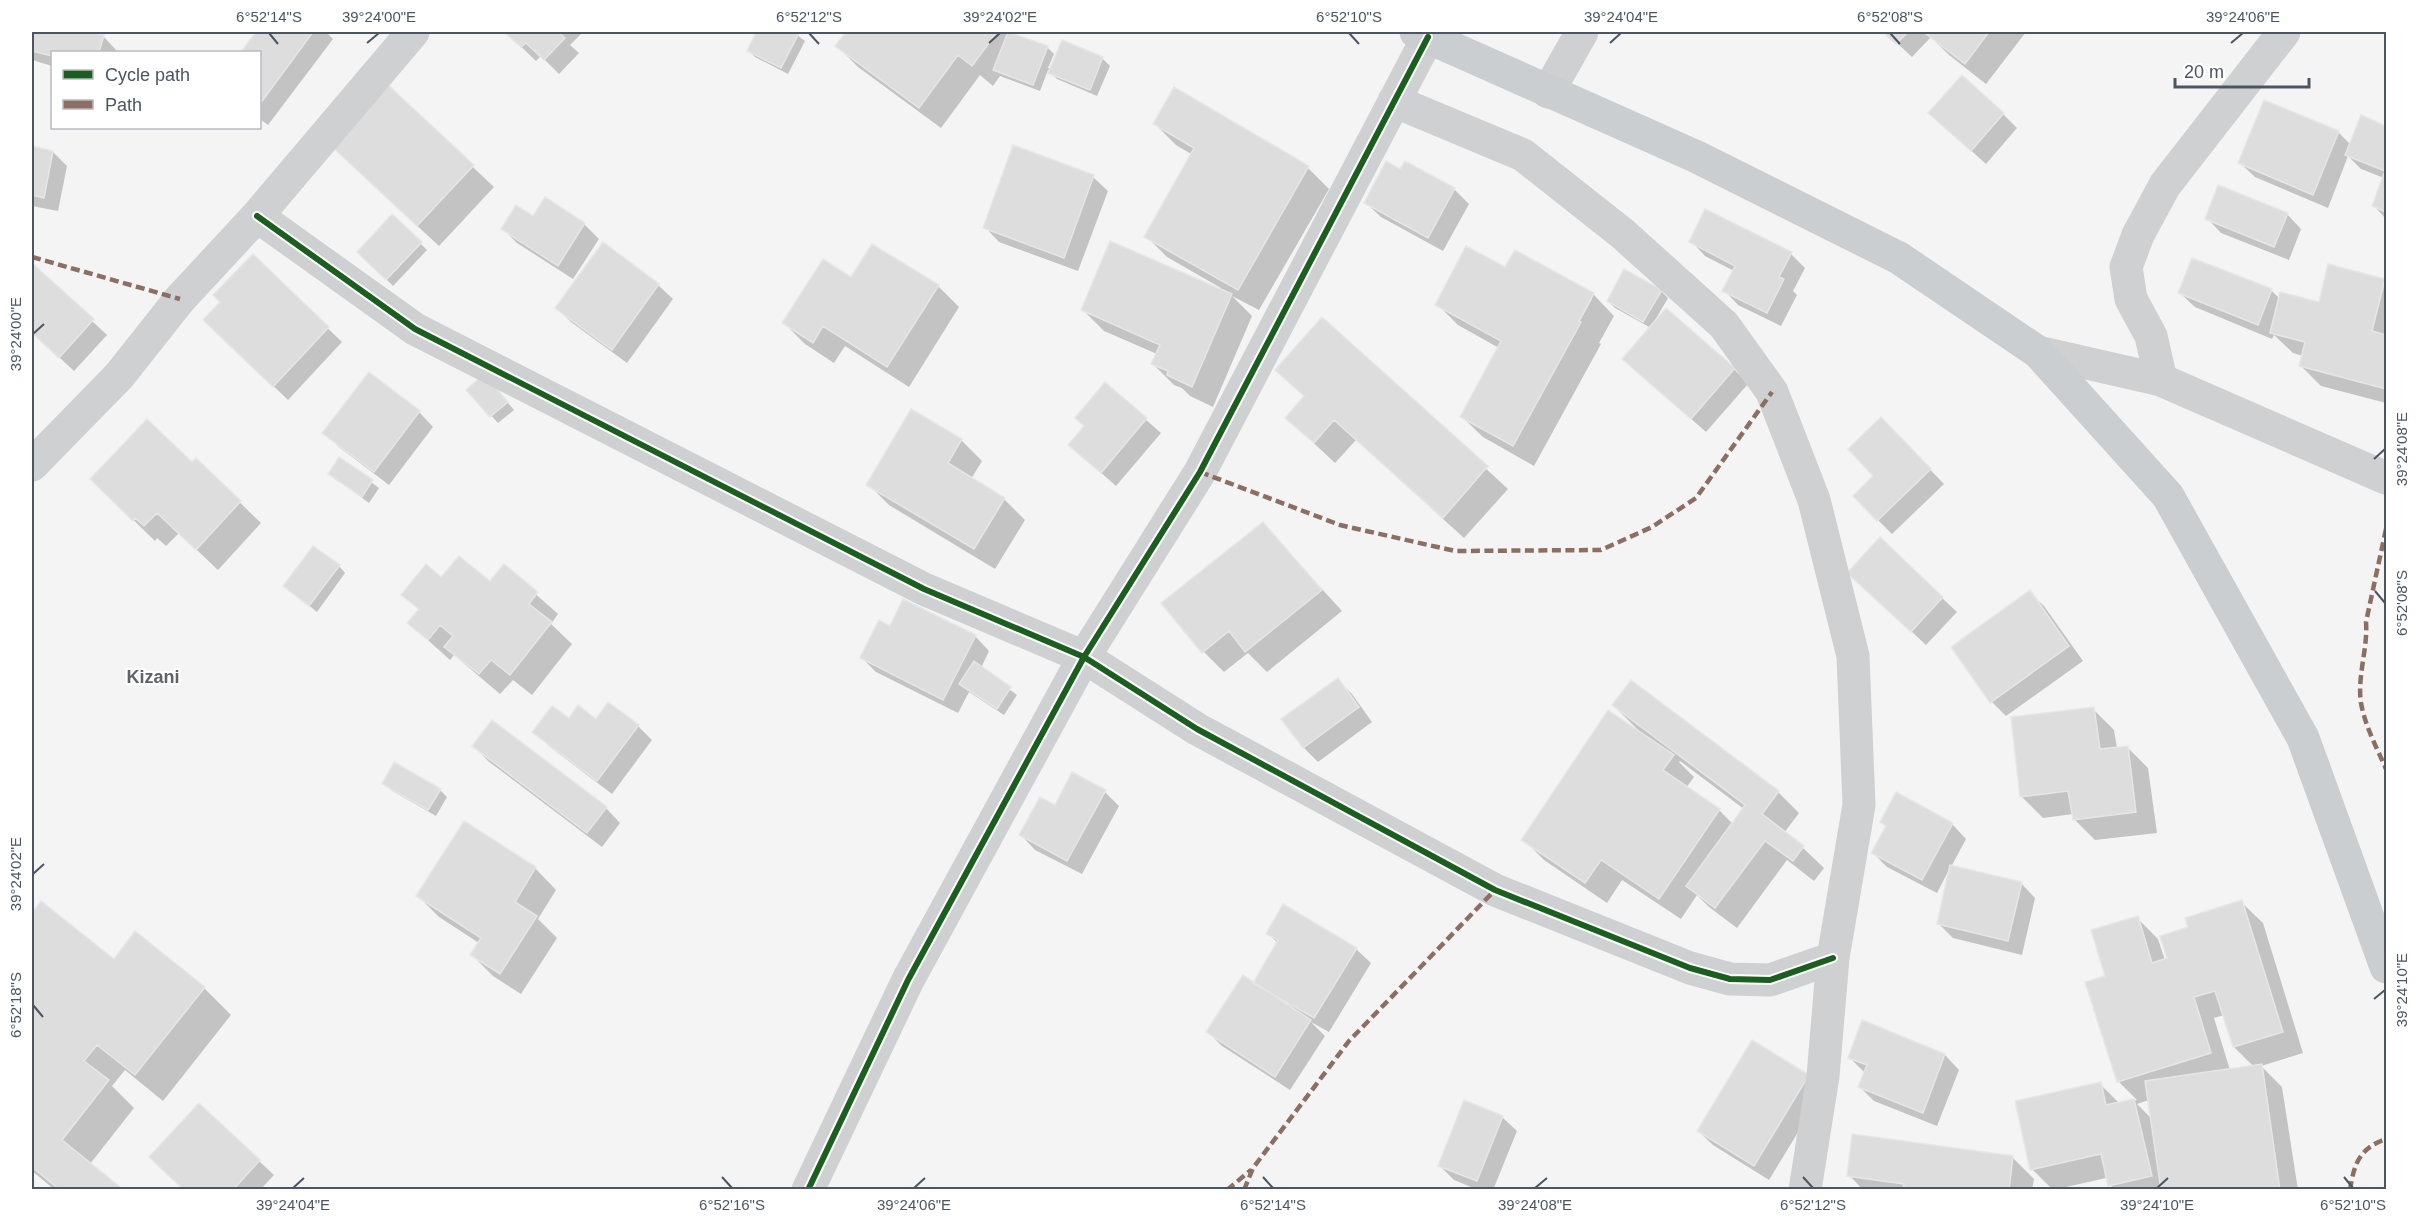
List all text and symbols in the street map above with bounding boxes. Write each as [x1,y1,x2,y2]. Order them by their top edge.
text: 6°52'14"S [236,8,302,25]
text: 39°24'00"E [342,8,416,25]
text: 6°52'12"S [776,8,842,25]
text: 39°24'02"E [963,8,1037,25]
text: 6°52'10"S [1316,8,1382,25]
text: 39°24'04"E [1584,8,1658,25]
text: 6°52'08"S [1857,8,1923,25]
text: 39°24'06"E [2206,8,2280,25]
legend [51,51,261,129]
scale bar [2175,51,2308,89]
text: 20 m [2184,62,2224,82]
text: Cycle path [105,65,190,85]
text: Path [105,95,142,115]
text: 39°24'00"E [7,297,24,371]
text: 39°24'08"E [2393,412,2410,486]
text: 6°52'08"S [2393,570,2410,636]
district label: Kizani [126,667,180,687]
text: 39°24'02"E [7,837,24,911]
text: 39°24'10"E [2393,953,2410,1027]
text: 6°52'18"S [7,972,24,1038]
text: 39°24'04"E [256,1196,330,1213]
text: 6°52'16"S [699,1196,765,1213]
text: 39°24'06"E [877,1196,951,1213]
text: 6°52'14"S [1240,1196,1306,1213]
text: 39°24'08"E [1498,1196,1572,1213]
text: 6°52'12"S [1780,1196,1846,1213]
text: 39°24'10"E [2120,1196,2194,1213]
text: 6°52'10"S [2320,1196,2386,1213]

